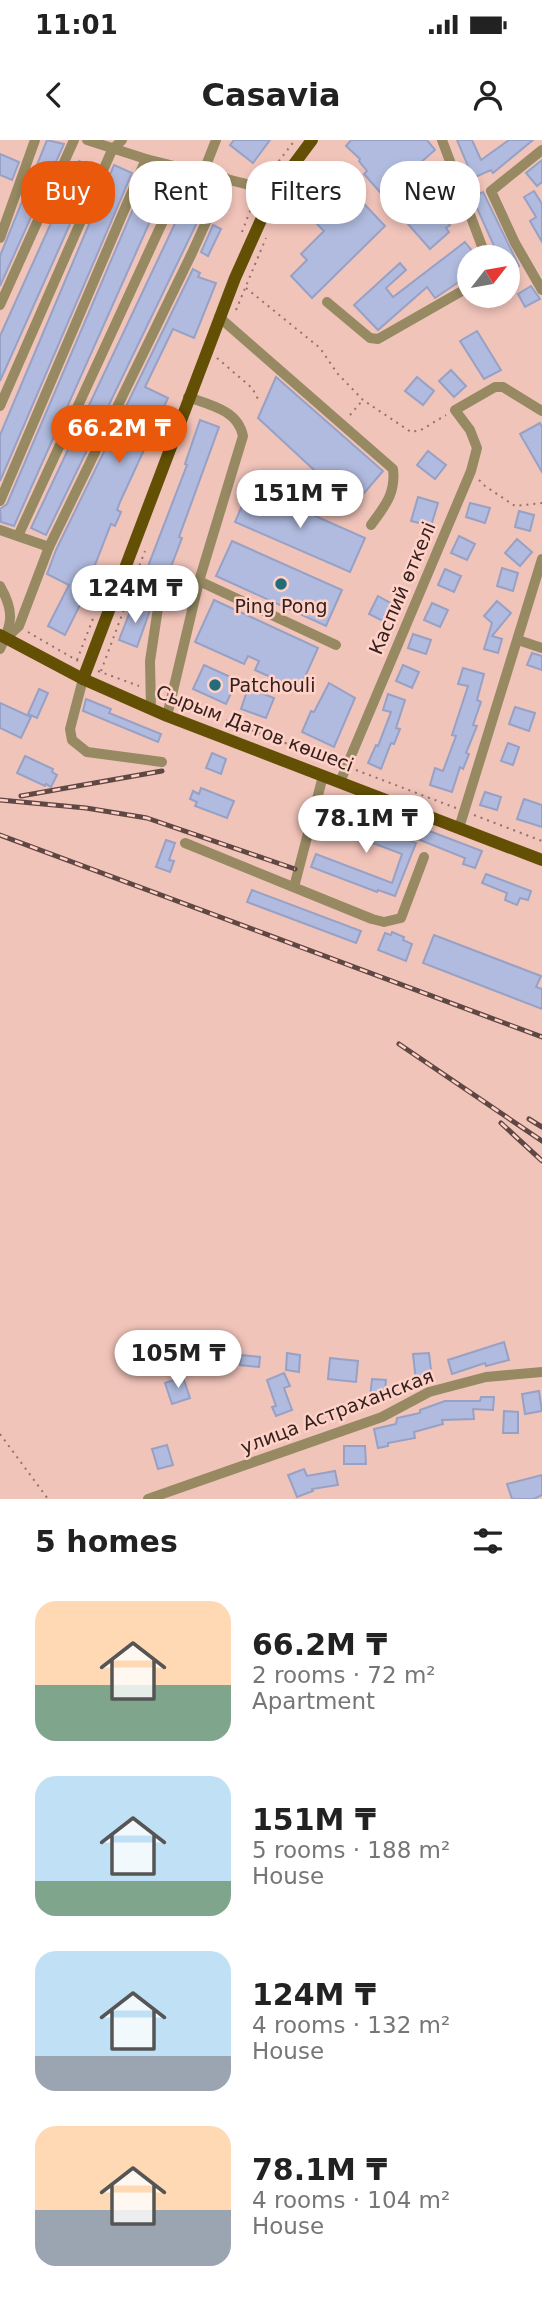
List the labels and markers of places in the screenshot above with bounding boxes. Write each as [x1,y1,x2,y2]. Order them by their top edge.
pin: 66.2M ₸ [54,406,184,465]
pin: 151M ₸ [243,470,357,530]
pin: 124M ₸ [78,566,192,625]
marker: Ping Pong [273,576,289,592]
place label: Ping Pong [235,595,327,617]
place label: Patchouli [229,674,315,696]
marker: Patchouli [207,677,223,693]
pin: 78.1M ₸ [301,796,431,855]
pin: 105M ₸ [121,1330,235,1390]

